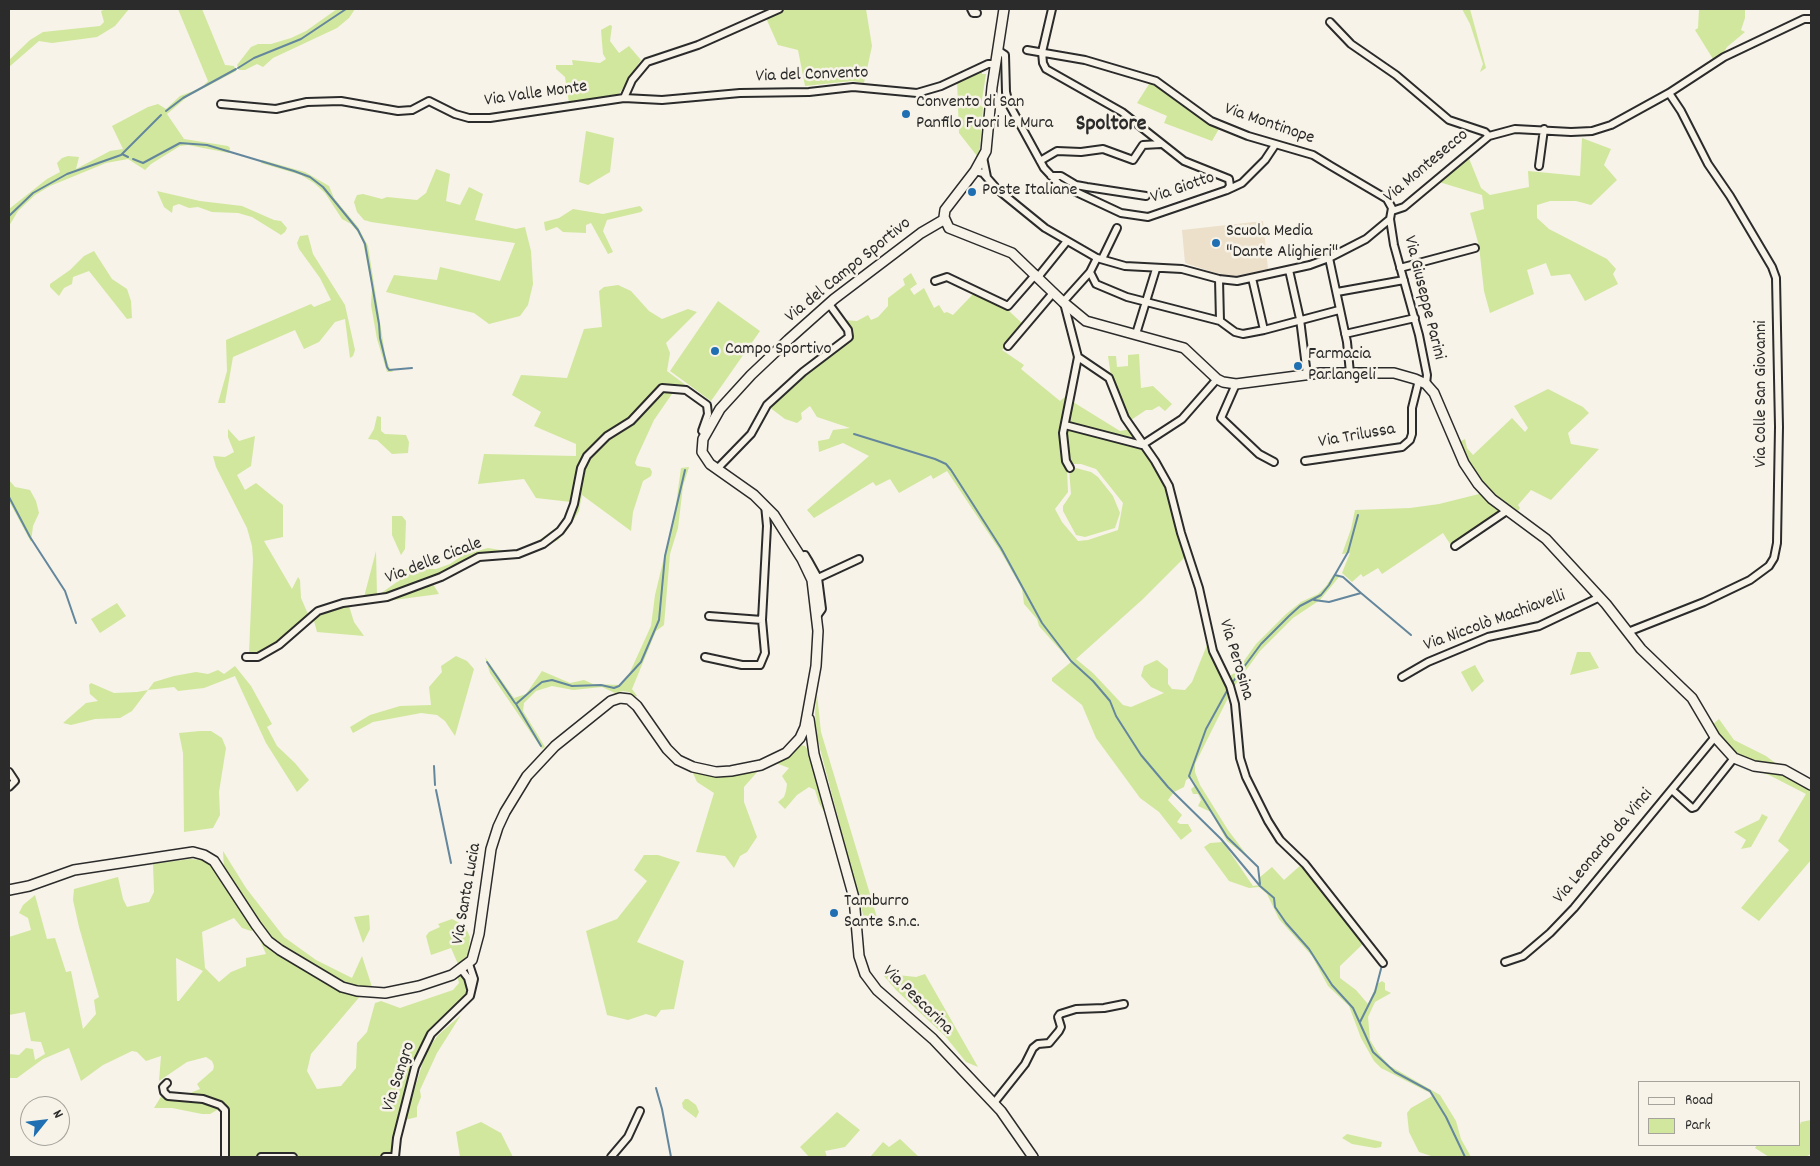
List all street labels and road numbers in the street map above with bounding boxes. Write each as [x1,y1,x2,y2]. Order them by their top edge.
street label: Via del Convento [755,63,869,89]
street label: Via Valle Monte [483,77,589,113]
street label: Via Montinope [1221,100,1317,150]
street label: Via Montesecco [1380,125,1474,209]
street label: Via Giotto [1148,168,1218,210]
street label: Via del Campo Sportivo [782,214,916,328]
street label: Via Giuseppe Parini [1397,234,1449,362]
street label: Via Colle San Giovanni [1752,320,1774,468]
street label: Via Trilussa [1317,420,1397,454]
street label: Via delle Cicale [383,534,485,590]
street label: Via Niccolò Machiavelli [1421,586,1569,658]
street label: Via Perosina [1213,617,1257,703]
street label: Via Leonardo da Vinci [1550,785,1658,909]
street label: Via Santa Lucia [448,842,488,946]
street label: Via Pescarina [877,962,957,1040]
street label: Via Sangro [379,1040,421,1114]

